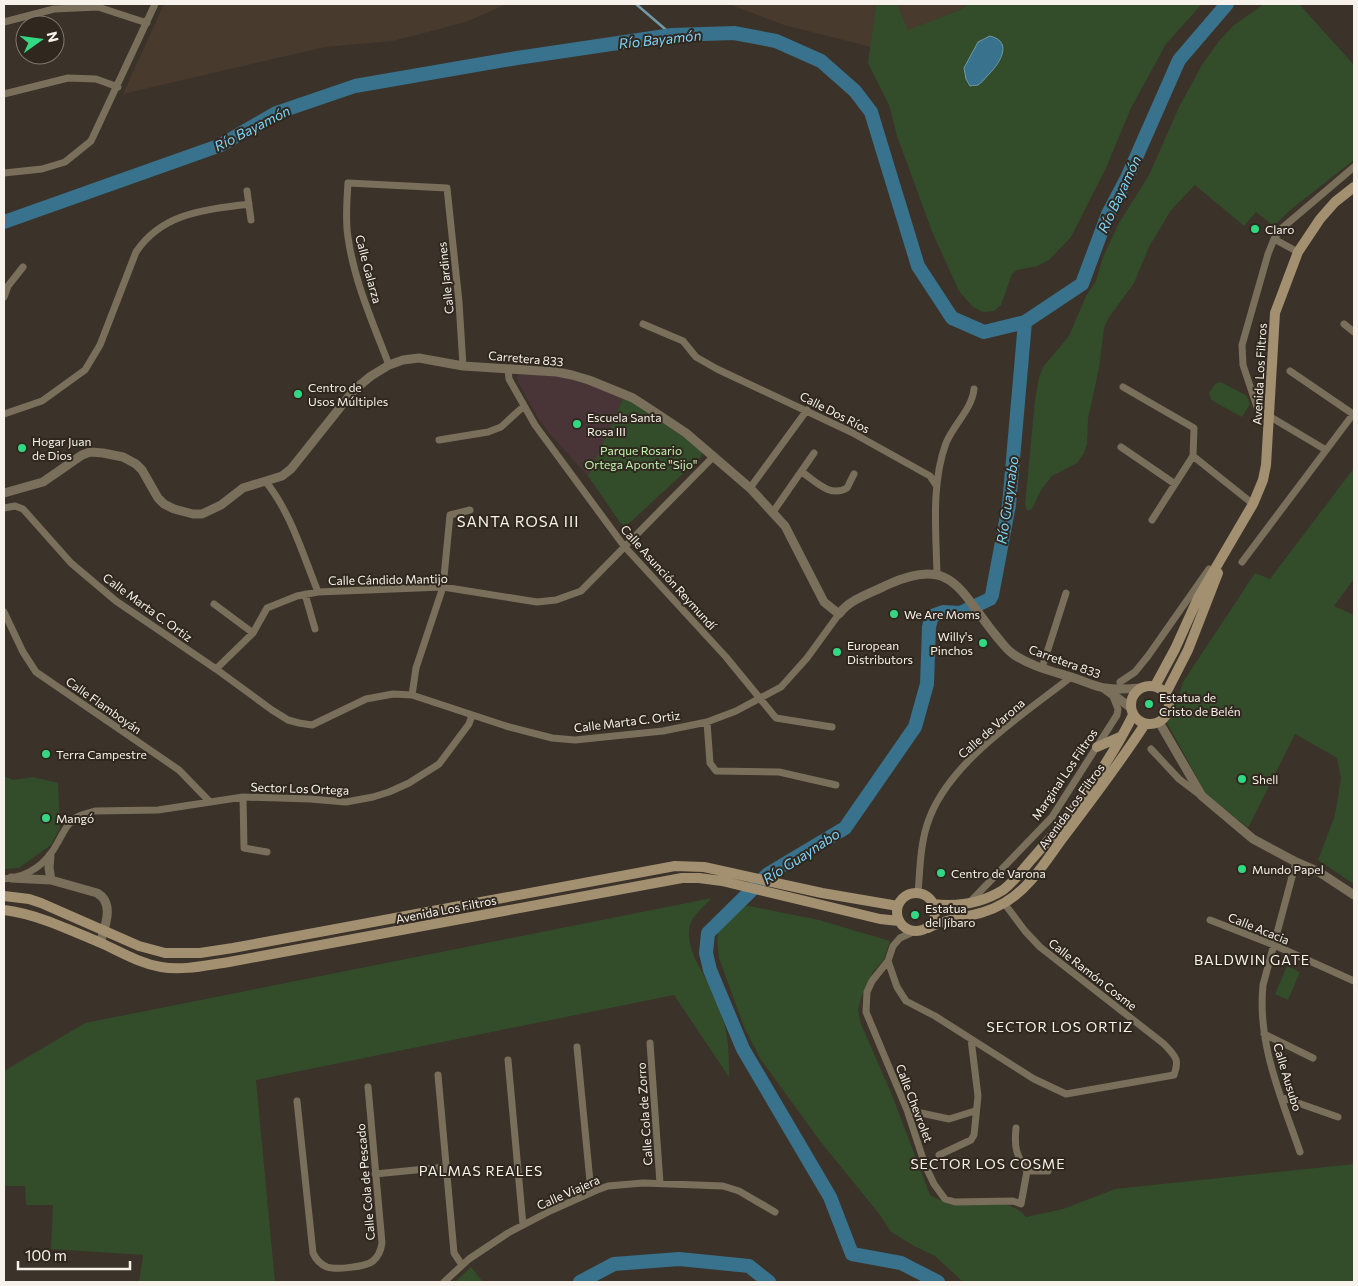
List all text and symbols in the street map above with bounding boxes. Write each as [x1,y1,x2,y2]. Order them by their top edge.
north arrow [15,15,65,65]
water label: Río Bayamón [618,26,702,52]
text: N [44,30,63,44]
water label: Río Bayamón [211,102,293,154]
water label: Río Bayamón [1094,153,1144,235]
place label: Claro [1265,222,1294,236]
marker: Claro [1249,223,1261,235]
street label: Calle Galarza [353,233,385,305]
street label: Calle Jardines [434,241,457,315]
street label: Avenida Los Filtros [1249,323,1269,425]
street label: Carretera 833 [488,348,564,368]
place label: Centro de Usos Múltiples [308,380,388,408]
marker: Centro de Usos Múltiples [292,388,304,400]
street label: Calle Dos Ríos [798,388,872,436]
place label: Escuela Santa Rosa III [587,410,662,438]
marker: Escuela Santa Rosa III [571,418,583,430]
place label: Hogar Juan de Dios [32,434,91,462]
marker: Hogar Juan de Dios [16,442,28,454]
park label: Parque Rosario Ortega Aponte "Sijo" [585,443,697,471]
water label: Río Guaynabo [992,455,1022,545]
district label: SANTA ROSA III [457,512,579,530]
street label: Calle Asunción Reymundí [618,522,720,633]
street label: Calle Marta C. Ortiz [101,570,195,644]
street label: Calle Cándido Mantijo [328,571,448,587]
place label: We Are Moms [904,607,980,621]
marker: We Are Moms [888,608,900,620]
place label: Willy's Pinchos [930,629,973,657]
marker: Willy's Pinchos [977,637,989,649]
place label: European Distributors [847,638,913,666]
street label: Carretera 833 [1027,642,1103,681]
marker: European Distributors [831,646,843,658]
street label: Calle Flamboyán [63,674,145,736]
place label: Estatua de Cristo de Belén [1159,690,1241,718]
street label: Calle de Varona [955,695,1027,761]
marker: Estatua de Cristo de Belén [1143,698,1155,710]
street label: Calle Marta C. Ortiz [573,708,681,734]
street label: Marginal Los Filtros [1028,726,1100,822]
place label: Terra Campestre [56,747,147,761]
marker: Terra Campestre [40,748,52,760]
street label: Avenida Los Filtros [1035,761,1107,851]
place label: Shell [1252,772,1278,786]
marker: Shell [1236,773,1248,785]
street label: Sector Los Ortega [251,779,349,797]
place label: Mangó [56,811,94,825]
marker: Mangó [40,812,52,824]
water label: Río Guaynabo [759,825,843,887]
place label: Mundo Papel [1252,862,1324,876]
marker: Mundo Papel [1236,863,1248,875]
place label: Centro de Varona [951,866,1046,880]
marker: Centro de Varona [935,867,947,879]
street label: Avenida Los Filtros [394,892,498,926]
place label: Estatua del Jíbaro [925,901,975,930]
marker: Estatua del Jíbaro [909,909,921,921]
street label: Calle Acacia [1226,909,1292,947]
street label: Calle Ramón Cosme [1046,935,1140,1013]
district label: BALDWIN GATE [1194,951,1310,968]
district label: SECTOR LOS ORTIZ [986,1018,1134,1035]
street label: Calle Ausubo [1271,1041,1305,1113]
street label: Calle Cola de Zorro [633,1062,655,1166]
street label: Calle Chevrolet [894,1062,936,1144]
street label: Calle Cola de Pescado [353,1123,377,1241]
district label: SECTOR LOS COSME [910,1155,1066,1172]
district label: PALMAS REALES [419,1162,543,1179]
street label: Calle Viajera [534,1172,602,1212]
scale bar [18,1238,130,1270]
text: 100 m [25,1246,67,1264]

